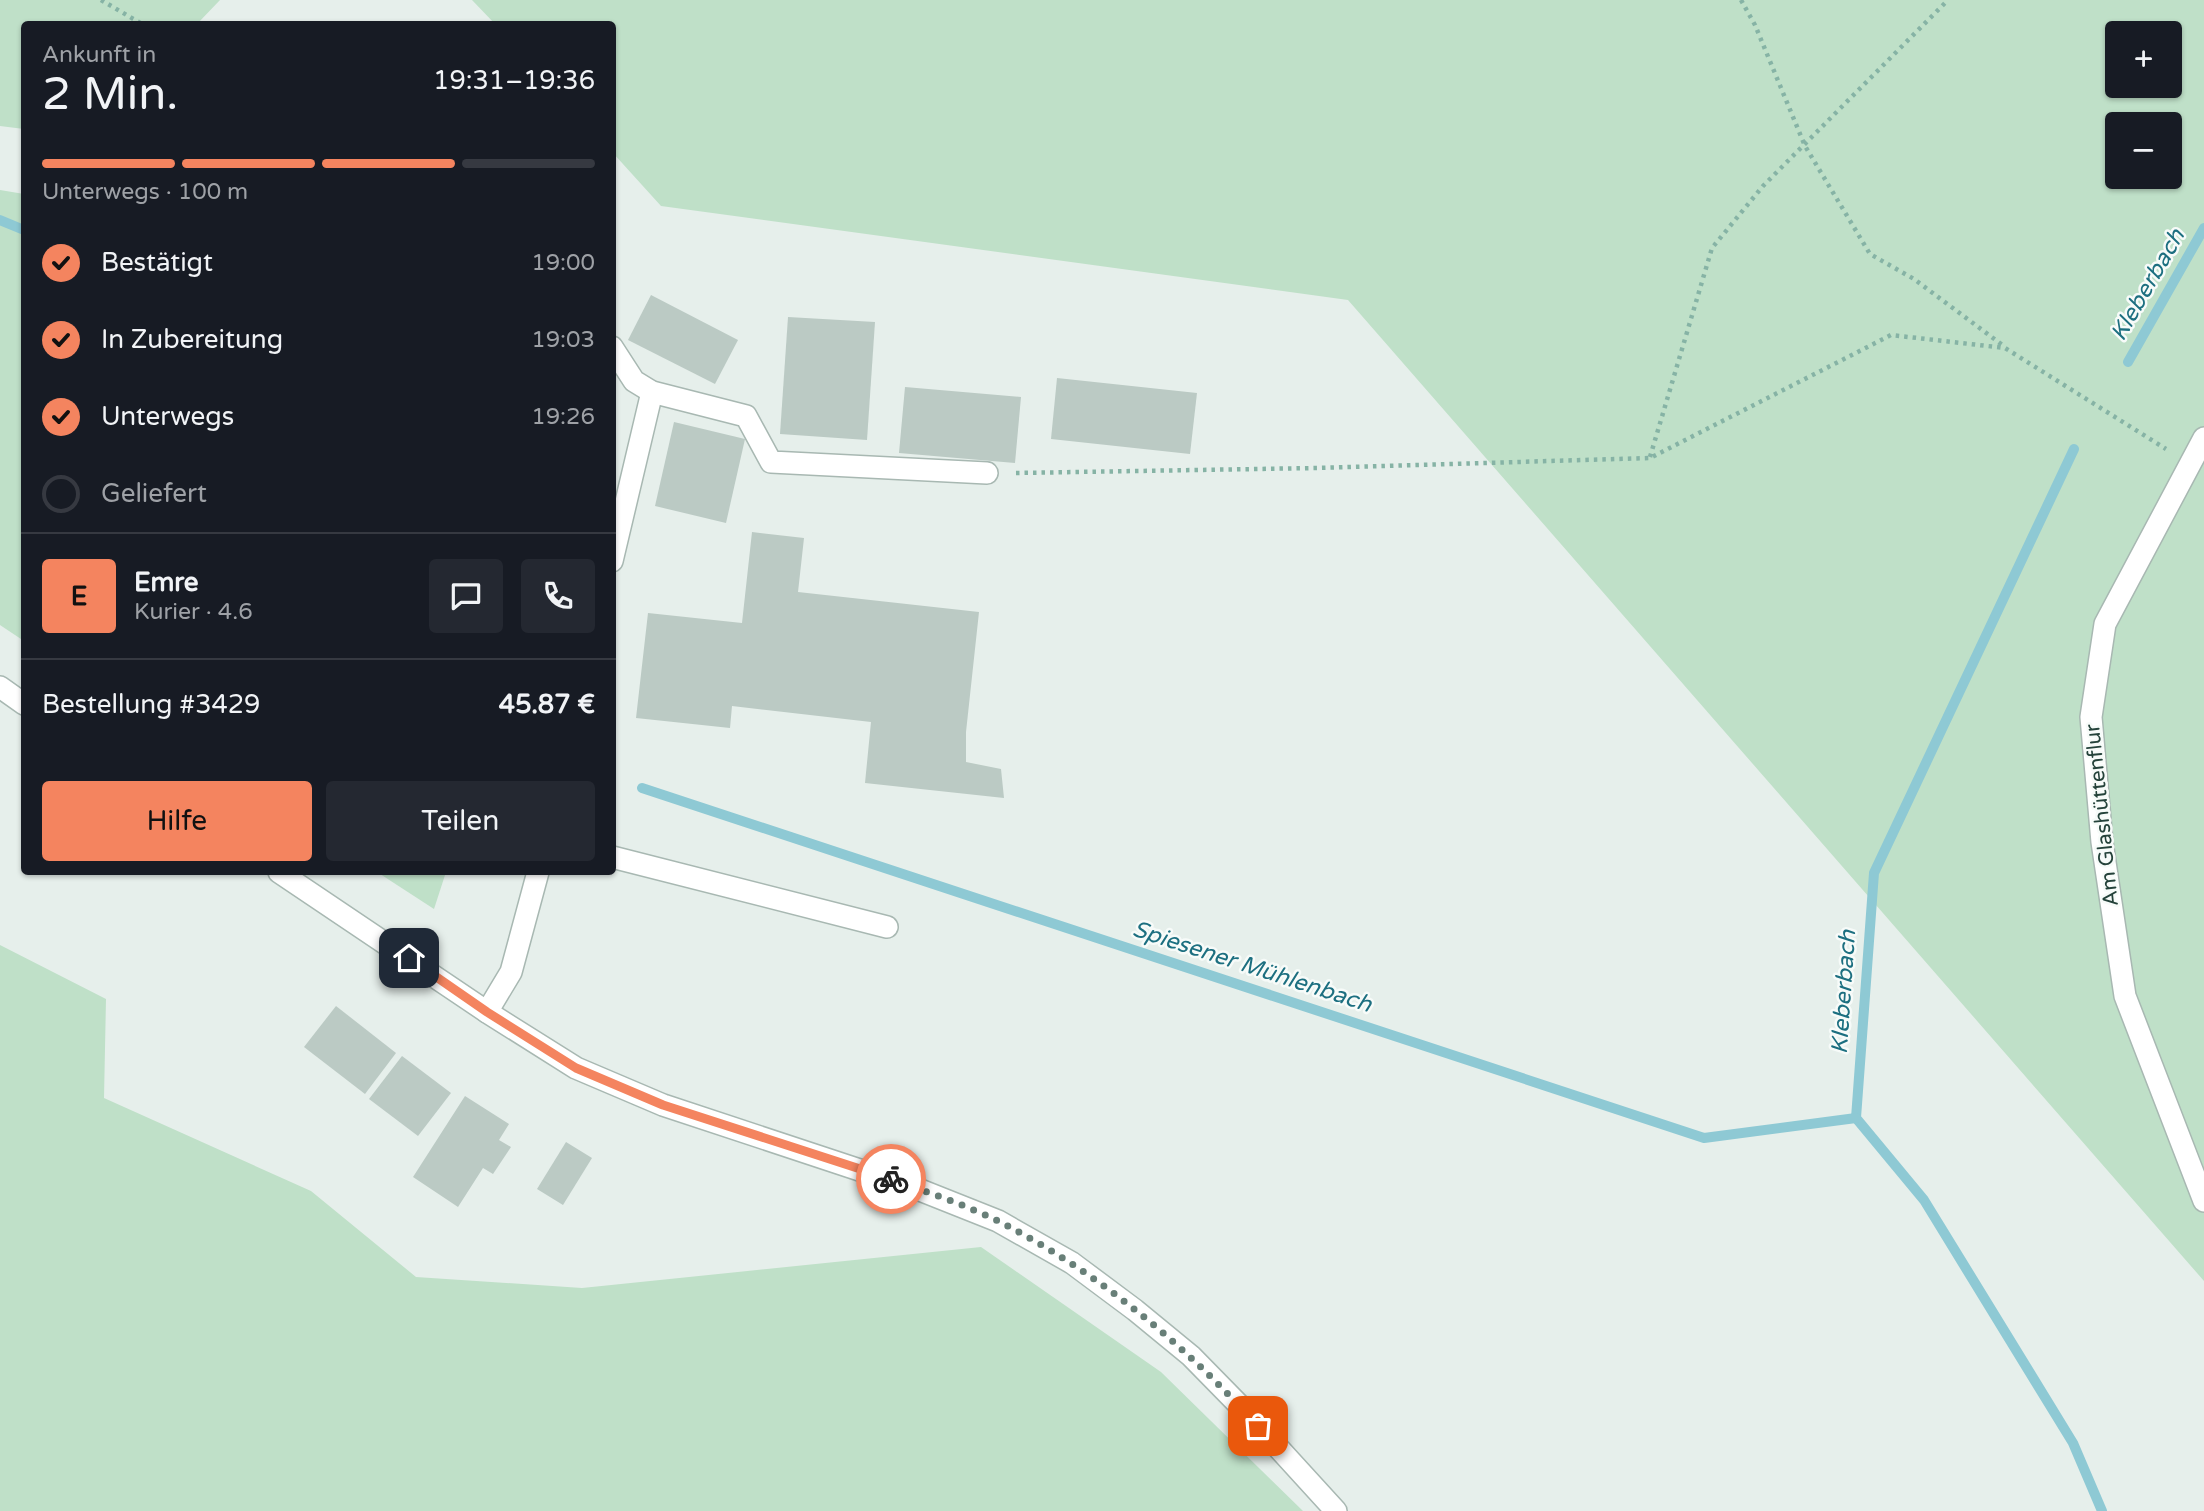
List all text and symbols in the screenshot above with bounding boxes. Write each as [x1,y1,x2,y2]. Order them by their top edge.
map controls [2105,21,2182,189]
button: + [2105,21,2182,98]
text: Ankunft in [42,41,156,69]
text: 19:31–19:36 [433,65,595,96]
text: 2 Min. [42,67,178,122]
button: − [2105,112,2182,189]
text: Unterwegs · 100 m [42,178,248,206]
water label: Kleberbach [2105,223,2192,346]
icon: check [42,244,80,282]
text: Bestätigt [101,247,213,278]
text: 19:00 [531,249,595,277]
icon: check [42,321,80,359]
text: In Zubereitung [101,324,283,355]
text: 19:03 [531,326,595,354]
icon: check [42,398,80,436]
text: Unterwegs [101,401,234,432]
text: 19:26 [531,403,595,431]
text: Geliefert [101,478,207,509]
button: chat [429,559,503,633]
button: phone [521,559,595,633]
text: Emre [134,567,199,598]
text: E [71,581,87,612]
text: Kurier · 4.6 [134,598,253,626]
text: Bestellung #3429 [42,689,260,720]
text: 45.87 € [499,689,595,720]
street label: Am Glashüttenflur [2080,723,2124,907]
button: Hilfe [42,781,312,861]
button: Teilen [326,781,595,861]
water label: Spiesener Mühlenbach [1129,915,1376,1019]
pin [379,928,439,988]
water label: Kleberbach [1826,928,1862,1055]
icon: home [390,939,428,977]
courier [856,1144,926,1214]
icon: bike [872,1160,910,1198]
pin [1228,1396,1288,1456]
icon: bag [1239,1407,1277,1445]

